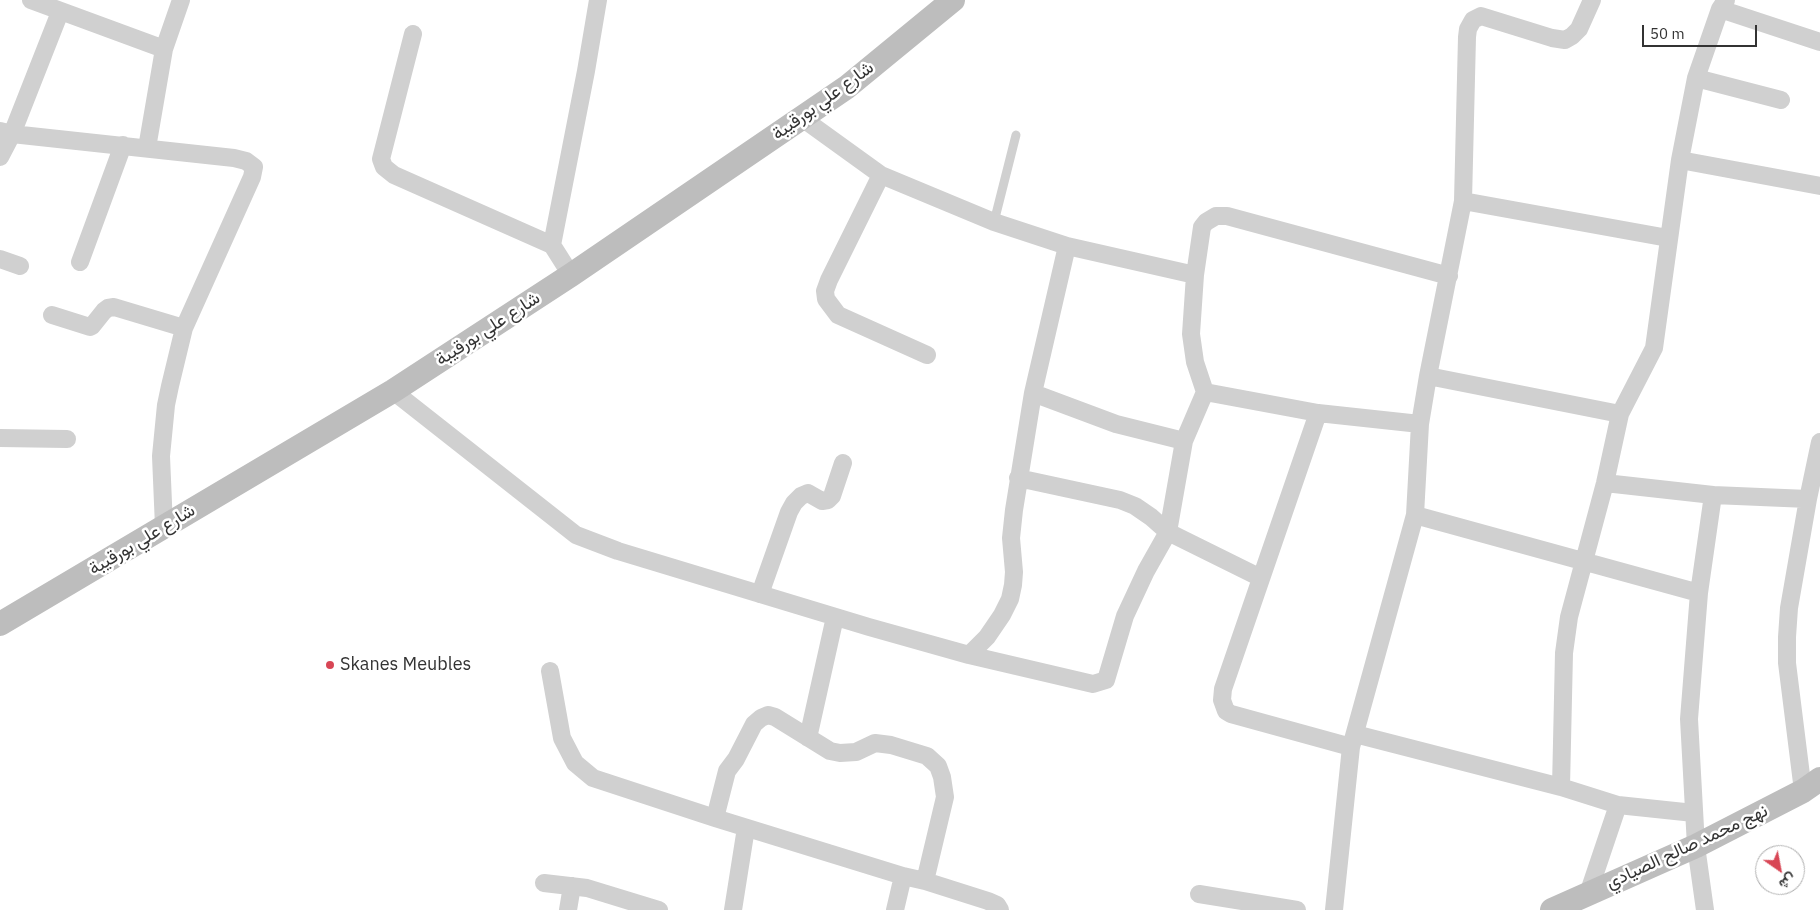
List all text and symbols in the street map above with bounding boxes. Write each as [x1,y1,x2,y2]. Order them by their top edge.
scale bar [1645,15,1760,47]
text: 50 m [1650,24,1685,43]
street label: شارع علي بورقيبة [768,57,878,145]
street label: شارع علي بورقيبة [432,287,544,371]
street label: شارع علي بورقيبة [85,500,199,580]
place label: Skanes Meubles [340,654,471,676]
marker: Skanes Meubles [324,659,336,671]
street label: نهج محمد صالح الصيادي [1603,800,1771,894]
north arrow [1755,845,1805,895]
text: ش [1776,870,1800,894]

